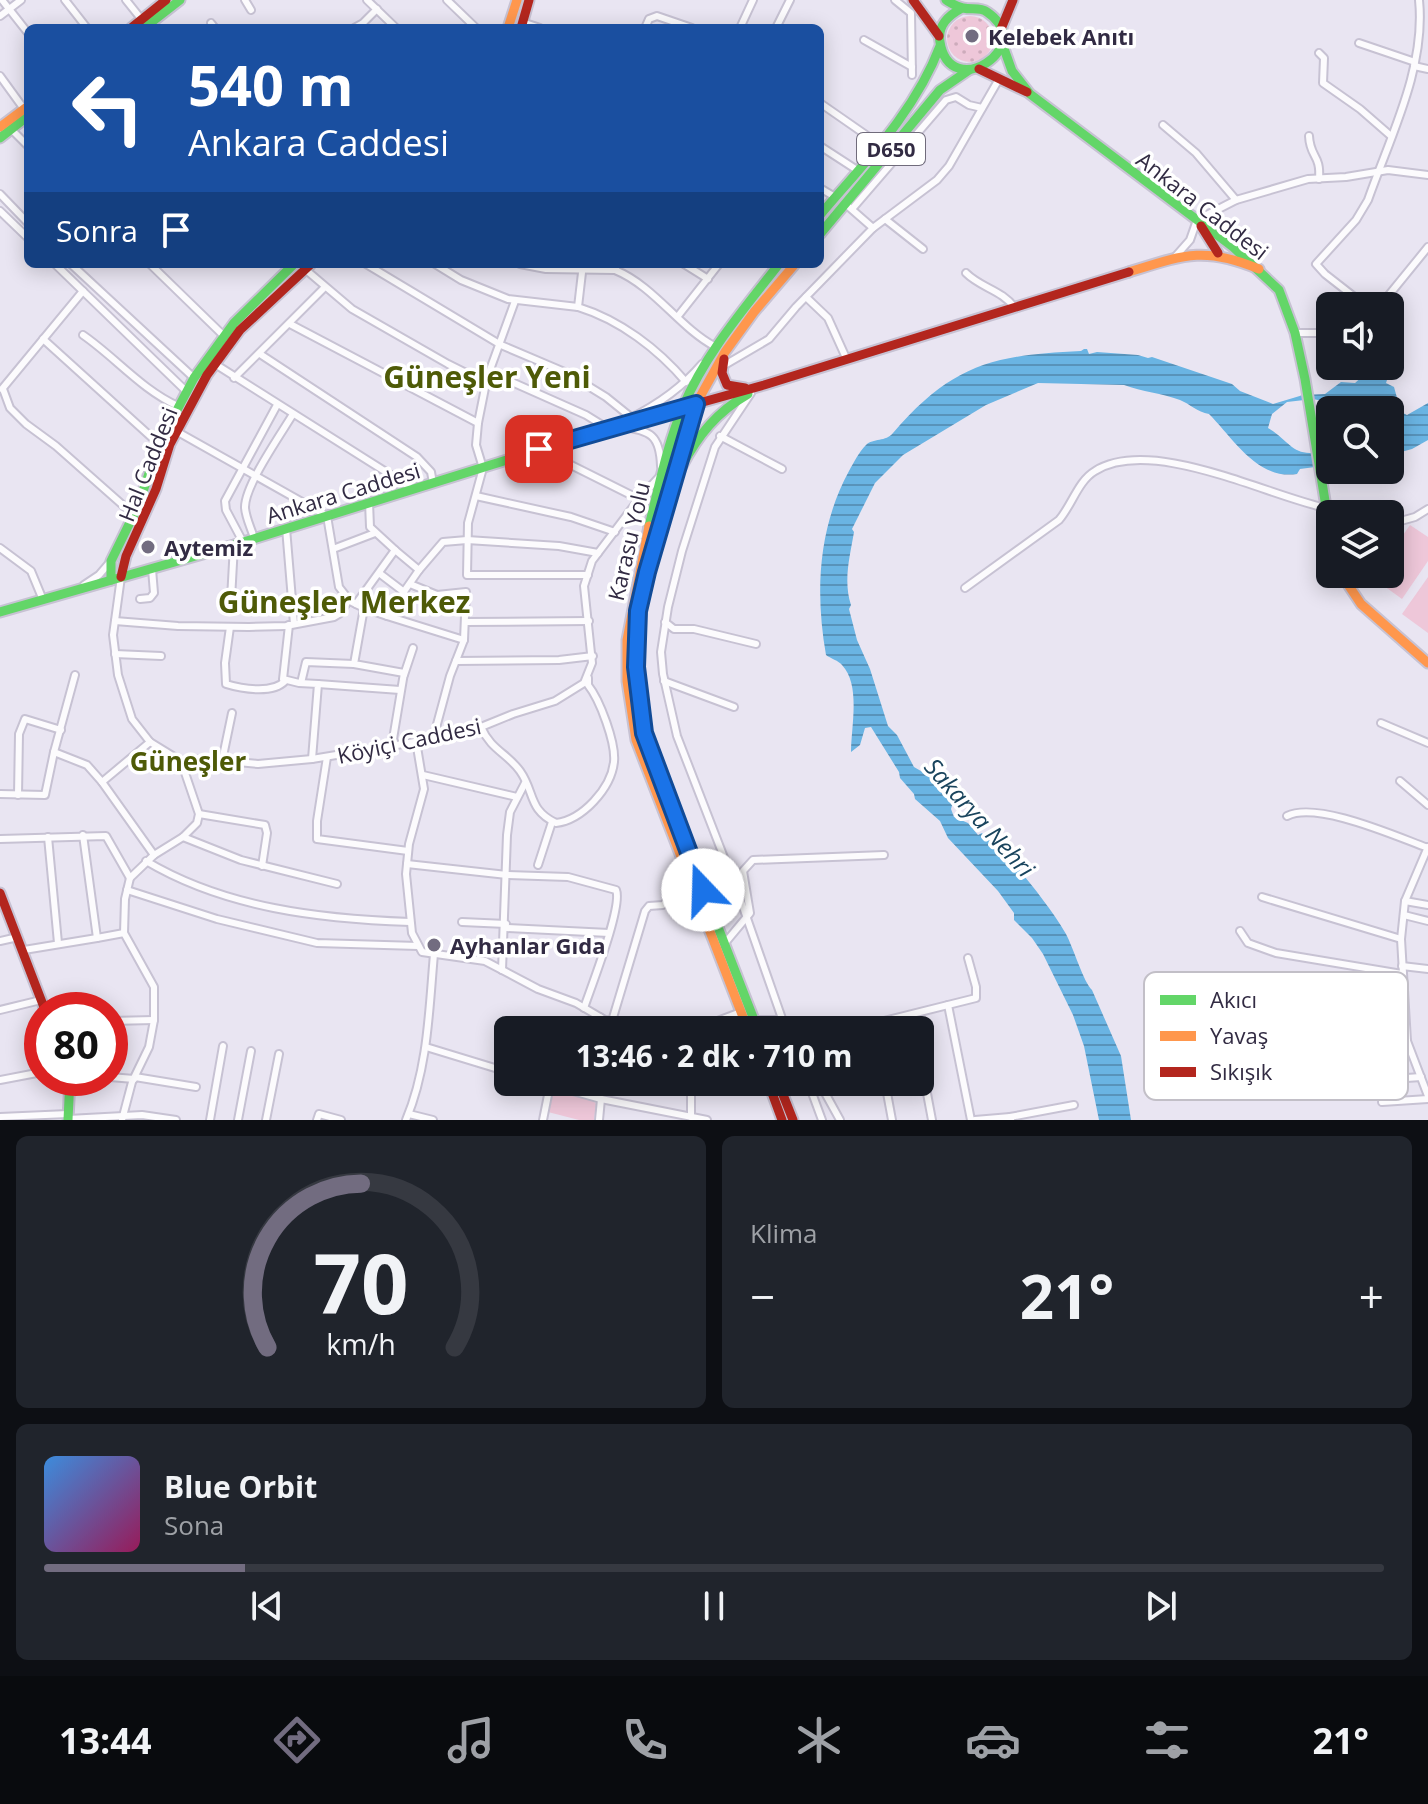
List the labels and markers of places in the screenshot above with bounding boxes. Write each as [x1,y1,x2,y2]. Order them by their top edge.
place label: Kelebek Anıtı [988,21,1134,51]
marker: Kelebek Anıtı [963,27,981,45]
pin [505,415,573,483]
place label: Aytemiz [164,532,254,562]
marker: Aytemiz [139,538,157,556]
place label: Ayhanlar Gıda [450,930,605,960]
marker: Ayhanlar Gıda [425,936,443,954]

